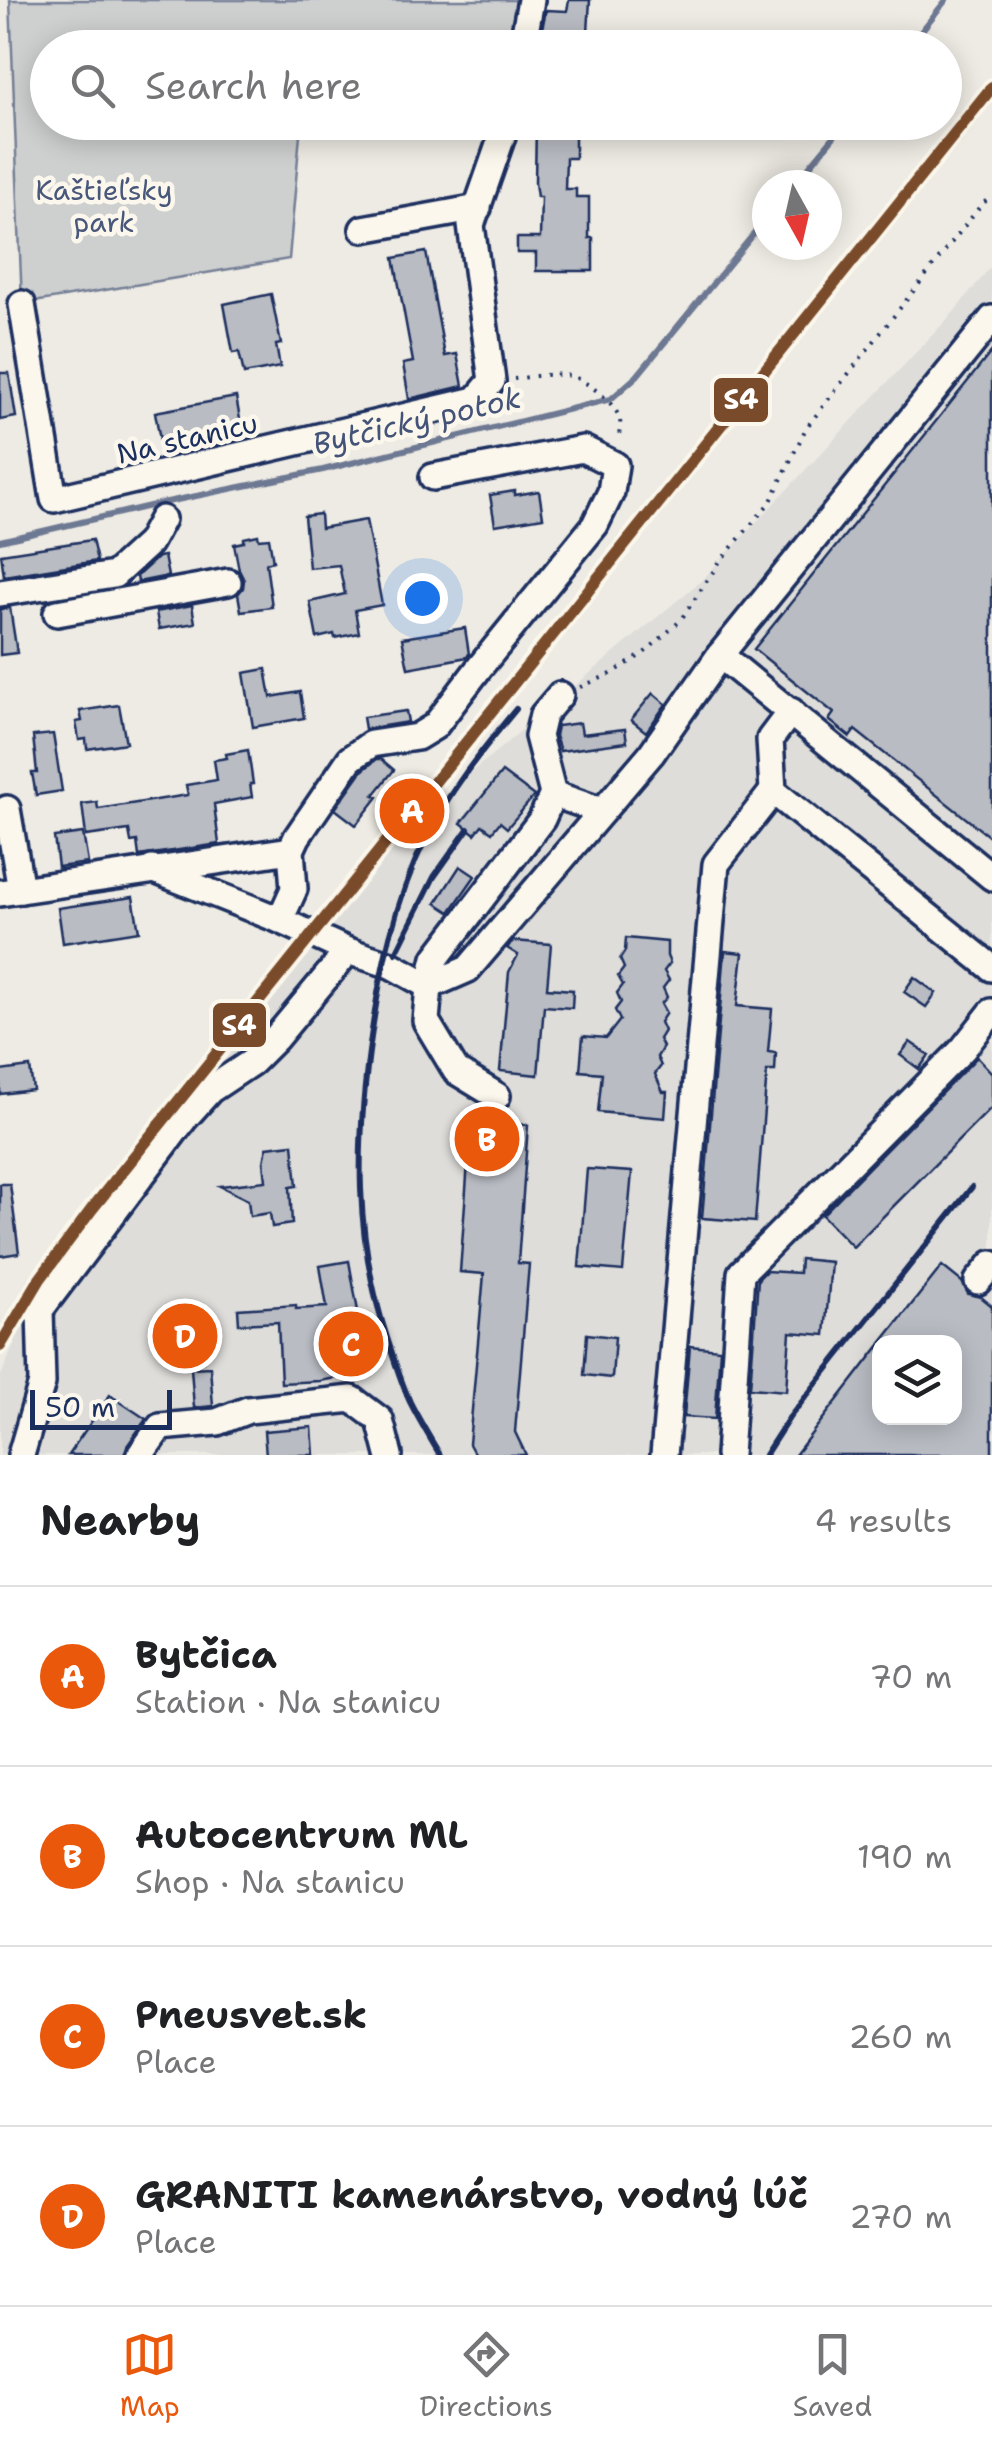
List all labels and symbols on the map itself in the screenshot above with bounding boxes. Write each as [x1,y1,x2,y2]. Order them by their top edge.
north arrow [752,170,842,260]
park label: Kaštieľsky park [35,171,173,241]
line badge: S4 [712,376,770,424]
water label: Bytčický potok [308,377,525,464]
text: S4 [723,380,759,418]
street label: Na stanicu [113,403,261,473]
your location [397,573,448,624]
pin: A [380,774,444,848]
line badge: S4 [211,1001,268,1049]
text: S4 [221,1006,257,1044]
pin: B [454,1102,520,1176]
pin: D [152,1298,218,1374]
pin: C [318,1306,384,1382]
scale bar [30,1385,172,1430]

